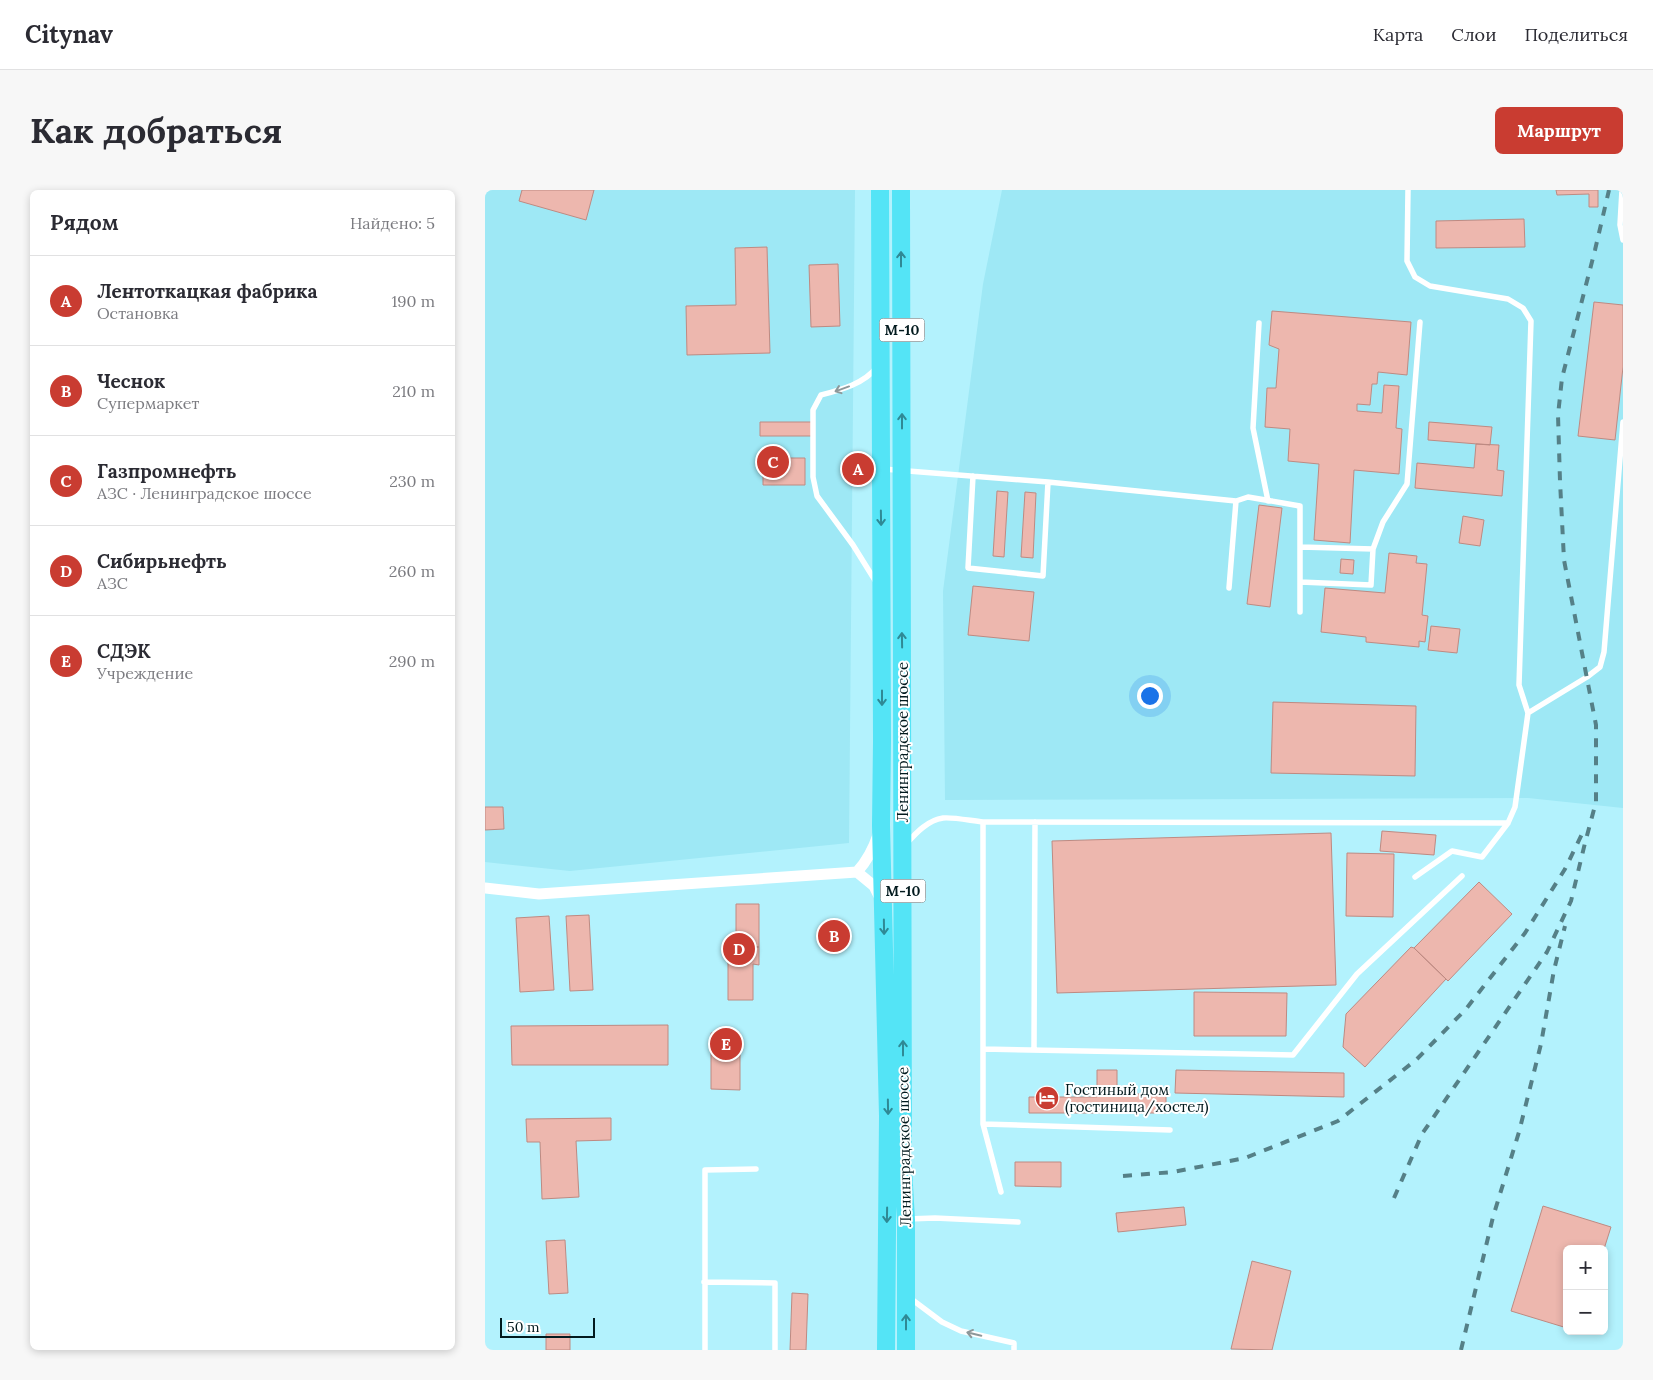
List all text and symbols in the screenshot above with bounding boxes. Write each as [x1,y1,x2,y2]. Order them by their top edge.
text: Citynav [25,19,113,50]
text: Карта [1373,23,1423,46]
text: Слои [1451,23,1496,46]
text: Поделиться [1524,23,1628,46]
button: Маршрут [1495,107,1623,154]
text: Как добраться [30,108,283,153]
text: Рядом [50,209,119,236]
text: Найдено: 5 [350,213,435,233]
one-way arrow [896,251,906,268]
text: Лентоткацкая фабрика [97,279,317,303]
text: A [61,291,71,311]
text: 190 m [391,291,435,311]
text: Остановка [97,303,179,323]
road number: М-10 [879,318,925,342]
text: Чеснок [97,369,165,393]
text: B [61,381,71,401]
text: 210 m [392,381,435,401]
one-way arrow [835,385,850,394]
text: Супермаркет [97,393,199,413]
one-way arrow [897,414,906,430]
pin: C [757,443,789,481]
pin: A [842,450,874,488]
text: Газпромнефть [97,459,237,483]
text: C [60,471,72,491]
text: 230 m [389,471,435,491]
text: АЗС · Ленинградское шоссе [97,483,312,503]
one-way arrow [876,510,886,526]
text: Сибирьнефть [97,549,227,573]
text: D [60,561,72,581]
text: 260 m [389,561,435,581]
text: АЗС [97,573,128,593]
one-way arrow [897,633,906,649]
text: СДЭК [97,639,151,663]
text: E [61,651,71,671]
text: 290 m [389,651,435,671]
street label: Ленинградское шоссе [893,662,912,822]
text: Учреждение [97,663,193,683]
your location [1137,683,1163,709]
one-way arrow [877,690,887,706]
road number: М-10 [881,879,925,902]
pin: B [818,917,850,955]
one-way arrow [879,918,888,934]
pin: D [723,930,755,968]
pin: E [710,1025,742,1063]
one-way arrow [898,1040,908,1056]
street label: Ленинградское шоссе [893,1067,915,1227]
place label: Гостиный дом (гостиница/хостел) [1065,1080,1209,1117]
hotel icon: Гостиный дом (гостиница/хостел) [1034,1085,1060,1111]
one-way arrow [883,1098,892,1114]
one-way arrow [882,1207,892,1223]
map controls [1563,1245,1608,1335]
button: + [1563,1245,1608,1290]
button: − [1563,1290,1608,1335]
one-way arrow [901,1314,911,1330]
scale bar [500,1315,595,1338]
text: 50 m [507,1318,540,1336]
one-way arrow [966,1329,982,1338]

